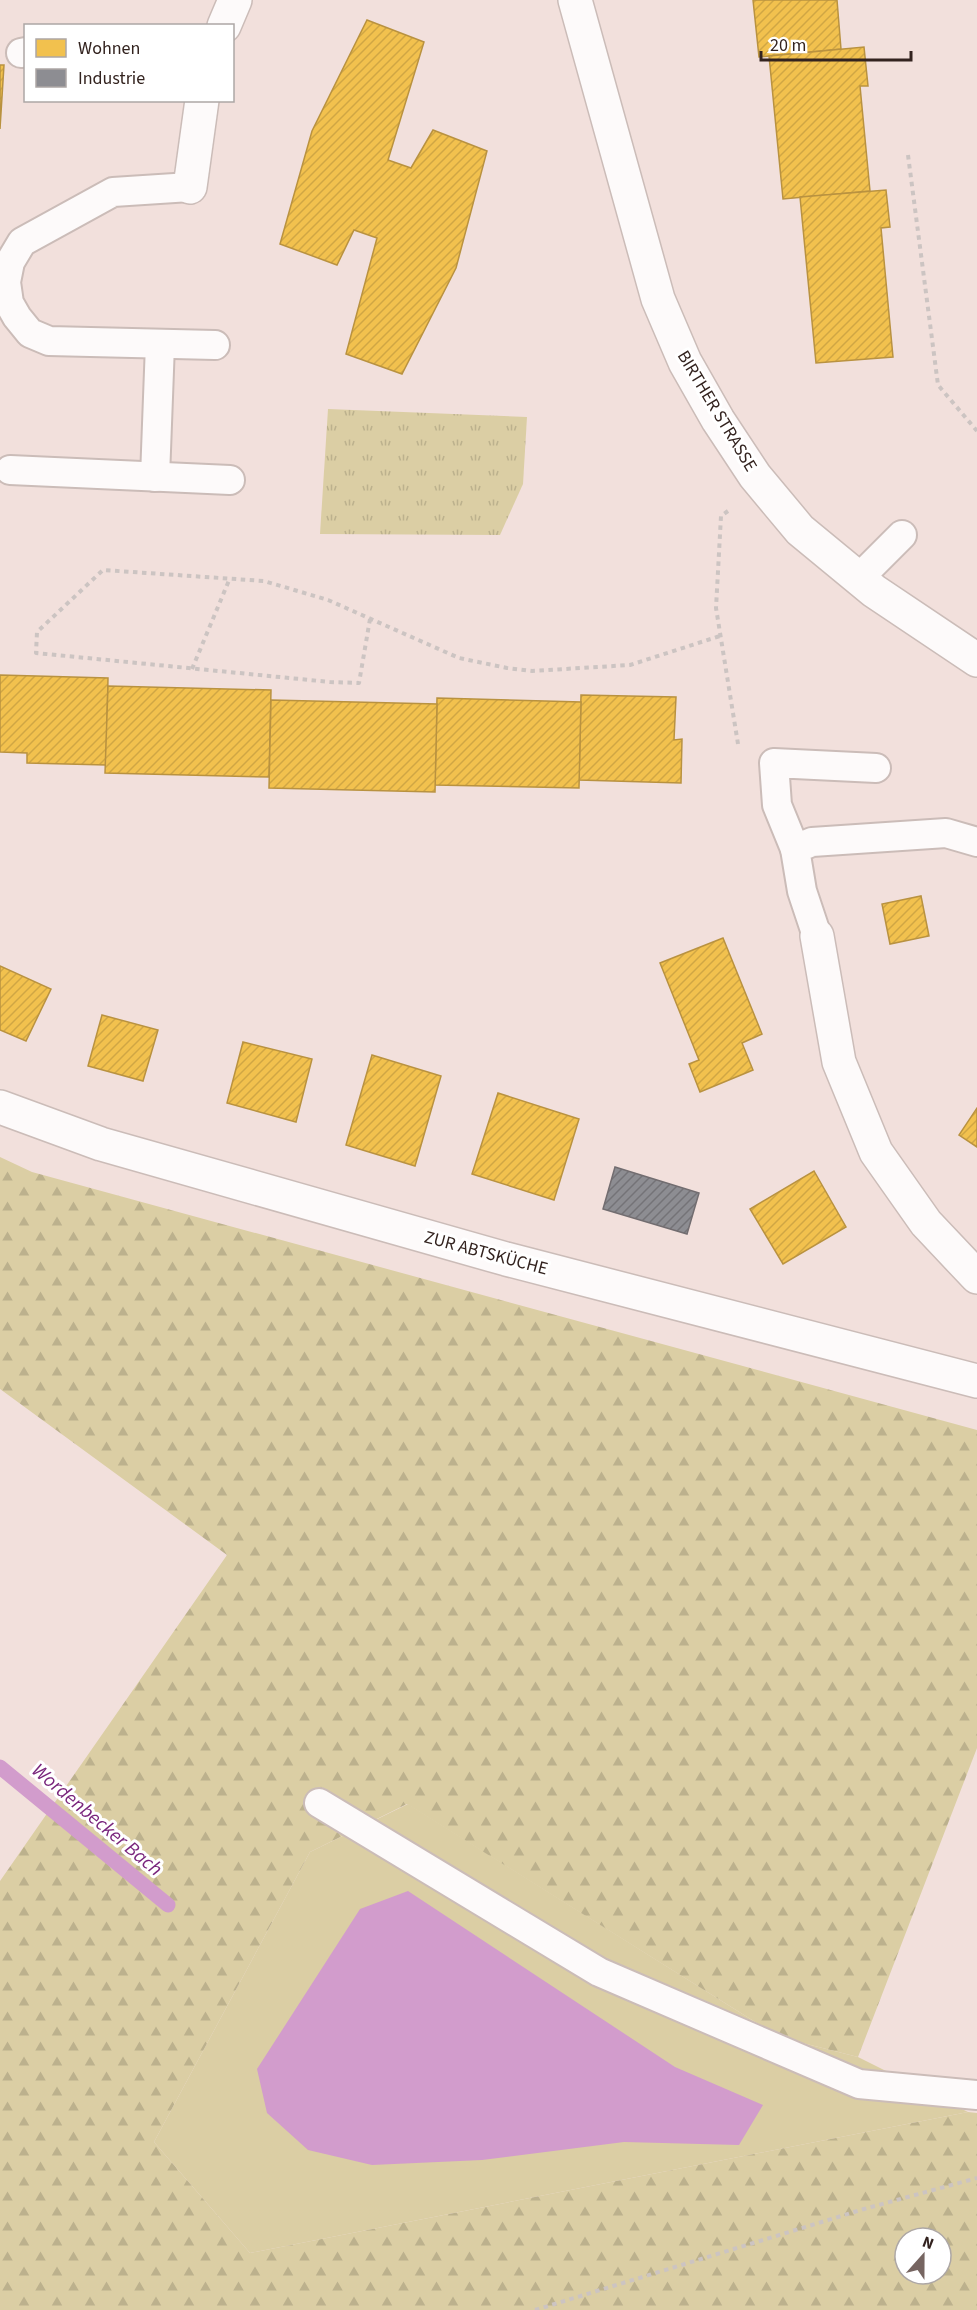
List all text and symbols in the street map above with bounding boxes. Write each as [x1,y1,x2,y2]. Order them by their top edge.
legend [24,24,234,102]
scale bar [761,24,911,62]
text: 20 m [770,33,806,58]
text: Wohnen [78,36,140,61]
text: Industrie [78,66,145,91]
street label: BIRTHER STRASSE [671,346,763,476]
street label: ZUR ABTSKÜCHE [422,1225,550,1281]
water label: Wordenbecker Bach [26,1757,168,1883]
north arrow [893,2226,953,2286]
text: N [919,2231,937,2255]

